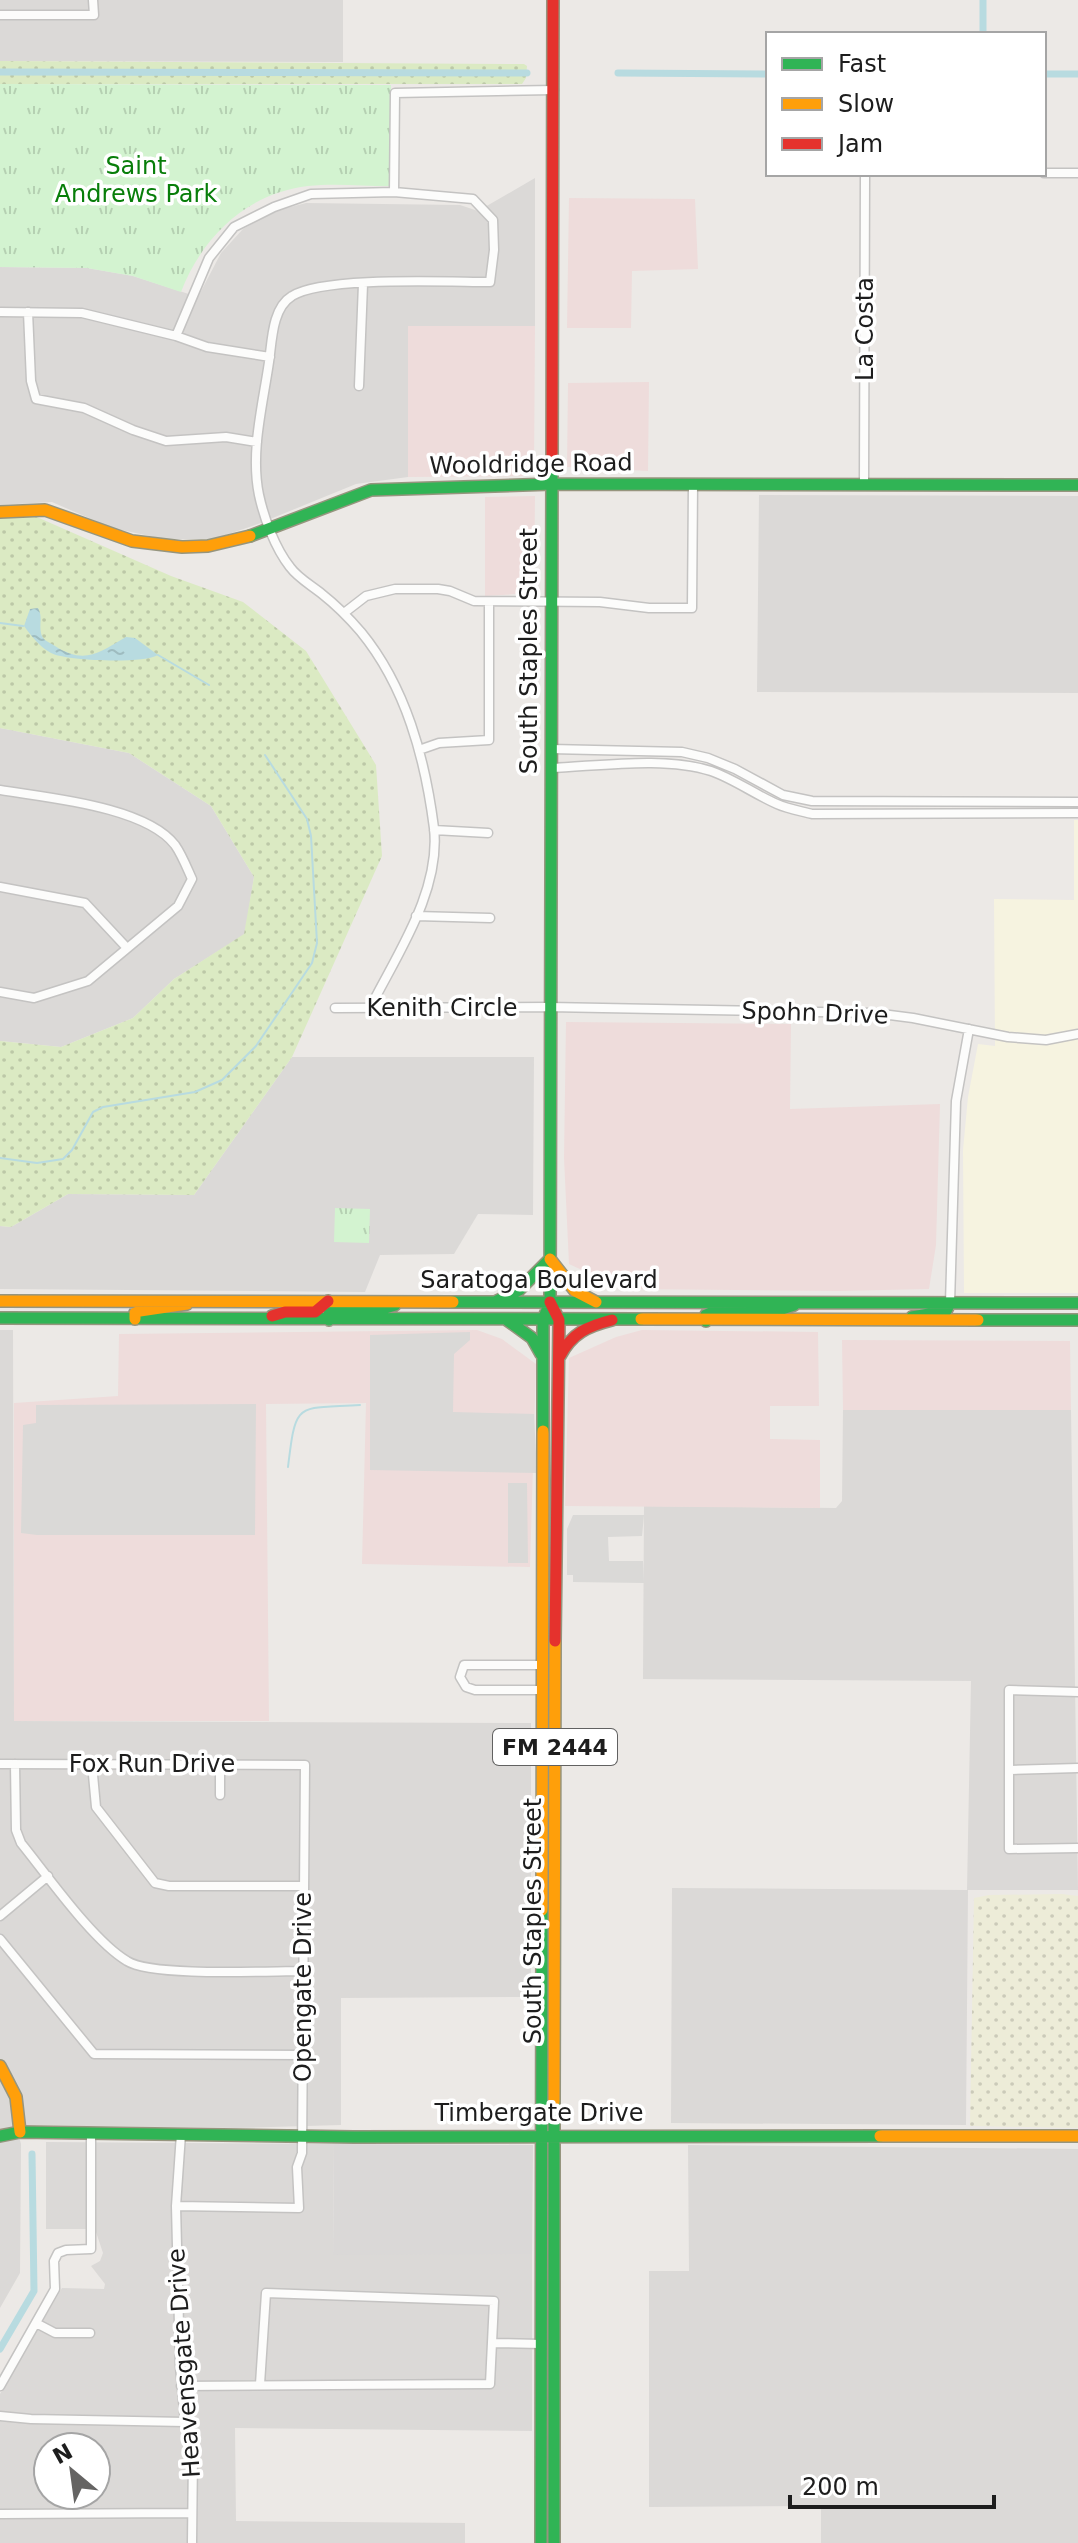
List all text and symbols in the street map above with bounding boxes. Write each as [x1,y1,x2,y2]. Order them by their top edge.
legend [766,32,1046,176]
text: Fast [838,50,886,78]
text: Slow [838,90,894,118]
text: Jam [836,130,883,158]
park label: Saint Andrews Park [55,152,217,208]
street label: La Costa [851,277,879,381]
street label: Wooldridge Road [429,448,633,480]
street label: South Staples Street [515,528,543,774]
street label: Kenith Circle [367,994,517,1022]
street label: Spohn Drive [741,996,889,1030]
street label: Saratoga Boulevard [420,1266,658,1294]
road number: FM 2444 [493,1729,617,1765]
street label: Fox Run Drive [69,1750,235,1778]
street label: South Staples Street [519,1798,547,2044]
street label: Opengate Drive [289,1892,317,2082]
street label: Timbergate Drive [433,2099,644,2127]
street label: Heavensgate Drive [162,2247,206,2479]
north arrow [32,2431,112,2511]
text: N [48,2439,77,2469]
scale bar [790,2459,994,2509]
text: 200 m [802,2473,879,2501]

